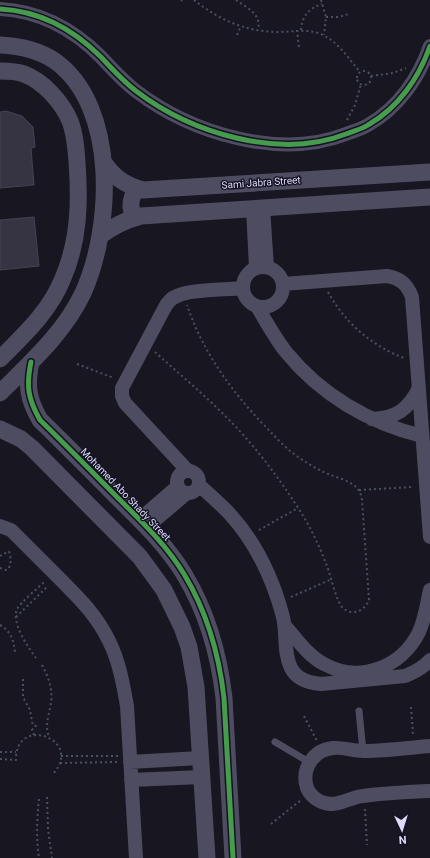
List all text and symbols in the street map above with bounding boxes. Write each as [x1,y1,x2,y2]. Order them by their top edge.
street label: Sami Jabra Street [221,174,301,191]
street label: Mohamed Abo Shady Street [79,446,173,543]
north arrow [382,810,422,850]
text: N [398,833,407,846]

